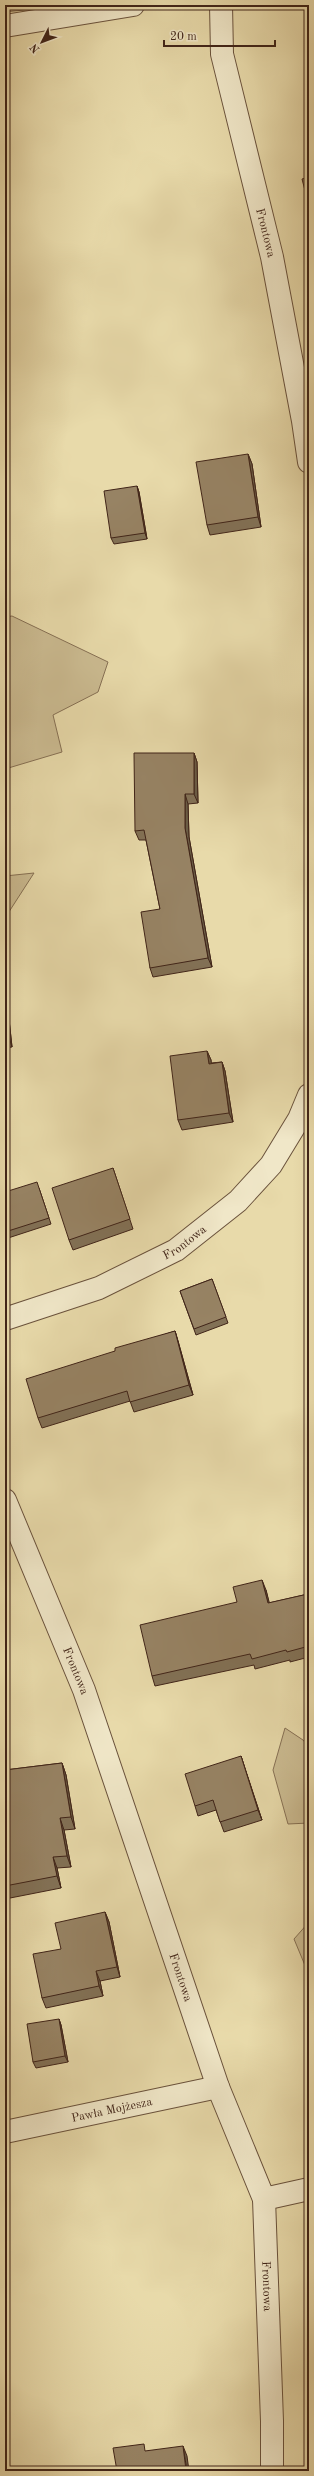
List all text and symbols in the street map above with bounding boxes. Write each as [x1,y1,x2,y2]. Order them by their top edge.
north arrow [22,22,62,62]
scale bar [164,22,275,48]
text: 20 m [170,31,197,43]
text: N [28,40,43,54]
street label: Frontowa [253,207,277,259]
street label: Frontowa [161,1224,209,1262]
street label: Frontowa [60,1646,90,1696]
street label: Frontowa [166,1952,194,2003]
street label: Pawła Mojżesza [70,2096,153,2125]
street label: Frontowa [259,2261,273,2312]

